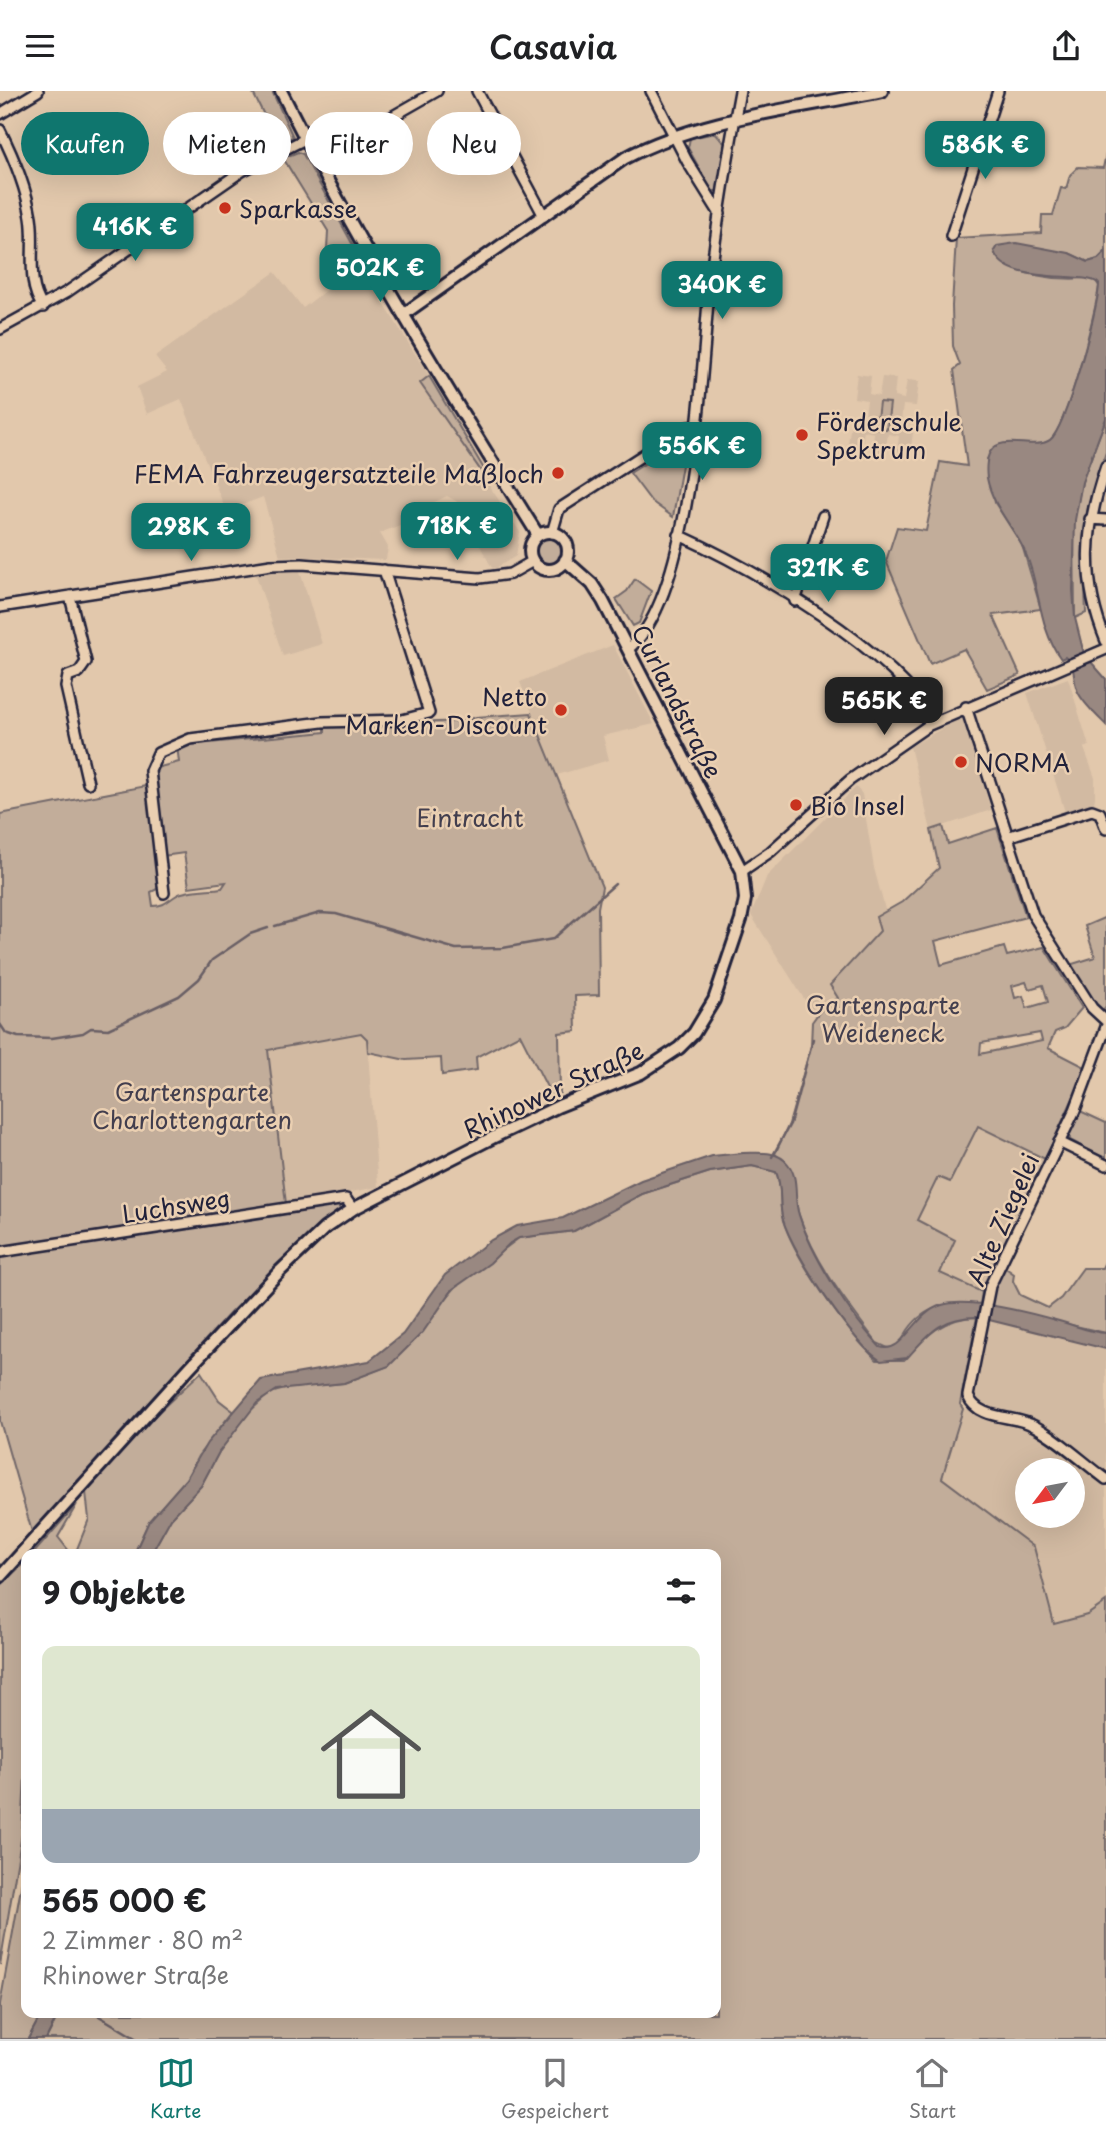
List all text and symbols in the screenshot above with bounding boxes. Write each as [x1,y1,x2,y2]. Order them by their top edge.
text: Casavia [489,22,617,70]
icon: menu [21,27,59,65]
icon: share [1047,27,1085,65]
chip: Kaufen [21,112,149,175]
chip: Mieten [163,112,291,175]
chip: Filter [305,112,413,175]
chip: Neu [427,112,521,175]
pin: 586K € [928,122,1042,181]
text: 586K € [941,126,1029,161]
place label: Sparkasse [239,190,357,226]
marker: Sparkasse [217,200,233,216]
pin: 416K € [78,204,192,263]
text: 416K € [93,208,177,243]
pin: 502K € [323,245,437,304]
text: 502K € [335,249,425,284]
pin: 340K € [665,261,779,321]
text: 340K € [678,266,766,301]
place label: Förderschule Spektrum [816,403,962,467]
pin: 556K € [645,423,759,482]
text: 556K € [658,427,746,462]
marker: Förderschule Spektrum [794,427,810,443]
place label: FEMA Fahrzeugersatzteile Maßloch [134,455,544,491]
marker: FEMA Fahrzeugersatzteile Maßloch [550,465,566,481]
pin: 298K € [134,503,248,563]
pin: 718K € [400,503,514,562]
text: 718K € [417,507,497,542]
text: 298K € [147,508,235,543]
pin: 321K € [771,545,885,604]
text: 321K € [787,549,869,584]
street label: Curlandstraße [624,618,732,784]
pin: 565K € [827,677,941,737]
place label: Netto Marken-Discount [346,678,547,742]
text: 565K € [841,682,927,717]
marker: Netto Marken-Discount [553,702,569,718]
place label: NORMA [975,744,1070,780]
marker: NORMA [953,754,969,770]
place label: Bio Insel [810,787,905,823]
marker: Bio Insel [788,797,804,813]
park label: Eintracht [416,799,524,835]
park label: Gartensparte Weideneck [806,986,960,1050]
street label: Rhinower Straße [457,1031,649,1147]
park label: Gartensparte Charlottengarten [92,1073,292,1137]
street label: Alte Ziegelei [957,1147,1047,1291]
street label: Luchsweg [119,1179,233,1231]
north arrow [1015,1458,1085,1528]
map controls [1015,1458,1085,1528]
text: 9 Objekte [42,1569,186,1614]
icon: filters [662,1572,700,1610]
icon: home [308,1691,434,1817]
text: 565 000 € [42,1877,207,1922]
text: 2 Zimmer · 80 m² [42,1922,243,1957]
text: Rhinower Straße [42,1957,229,1992]
tab: Karte [150,2054,201,2124]
tab: Gespeichert [501,2054,609,2124]
tab: Start [909,2054,956,2124]

